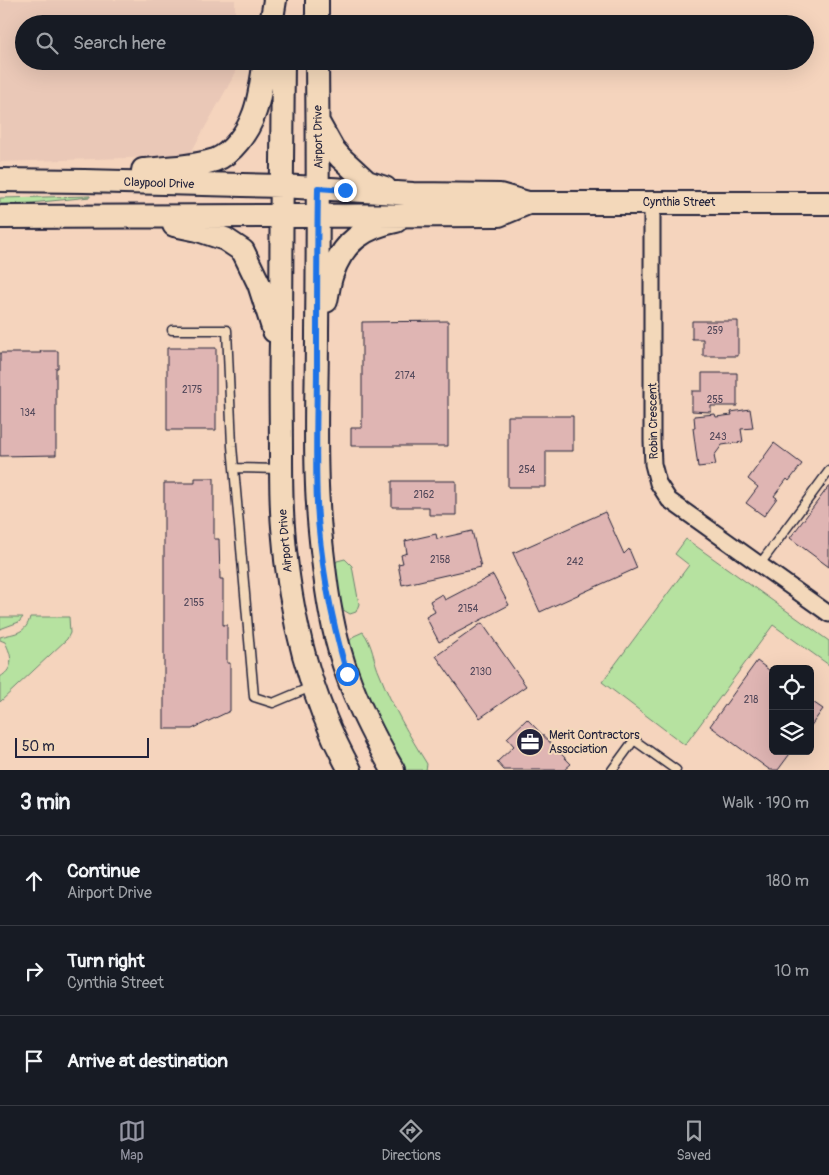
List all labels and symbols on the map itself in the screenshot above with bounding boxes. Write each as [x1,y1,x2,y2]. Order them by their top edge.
street label: Airport Drive [310,105,327,169]
street label: Claypool Drive [123,175,195,192]
route end [334,179,357,202]
street label: Cynthia Street [643,195,715,210]
house number: 259 [707,325,723,337]
house number: 2174 [395,370,415,382]
street label: Robin Crescent [645,382,662,459]
house number: 2175 [182,384,202,396]
house number: 255 [707,394,723,406]
house number: 134 [20,407,36,419]
house number: 243 [710,431,727,443]
house number: 254 [519,464,536,476]
house number: 2162 [414,489,435,501]
street label: Airport Drive [275,509,296,573]
house number: 2158 [430,554,450,566]
house number: 242 [567,556,584,568]
house number: 2155 [184,597,204,609]
house number: 2154 [458,603,479,615]
route start [336,663,359,686]
house number: 2130 [470,666,492,678]
house number: 218 [744,694,758,706]
office icon: Merit Contractors Association [515,727,545,757]
place label: Merit Contractors Association [549,728,640,757]
scale bar [15,735,149,758]

